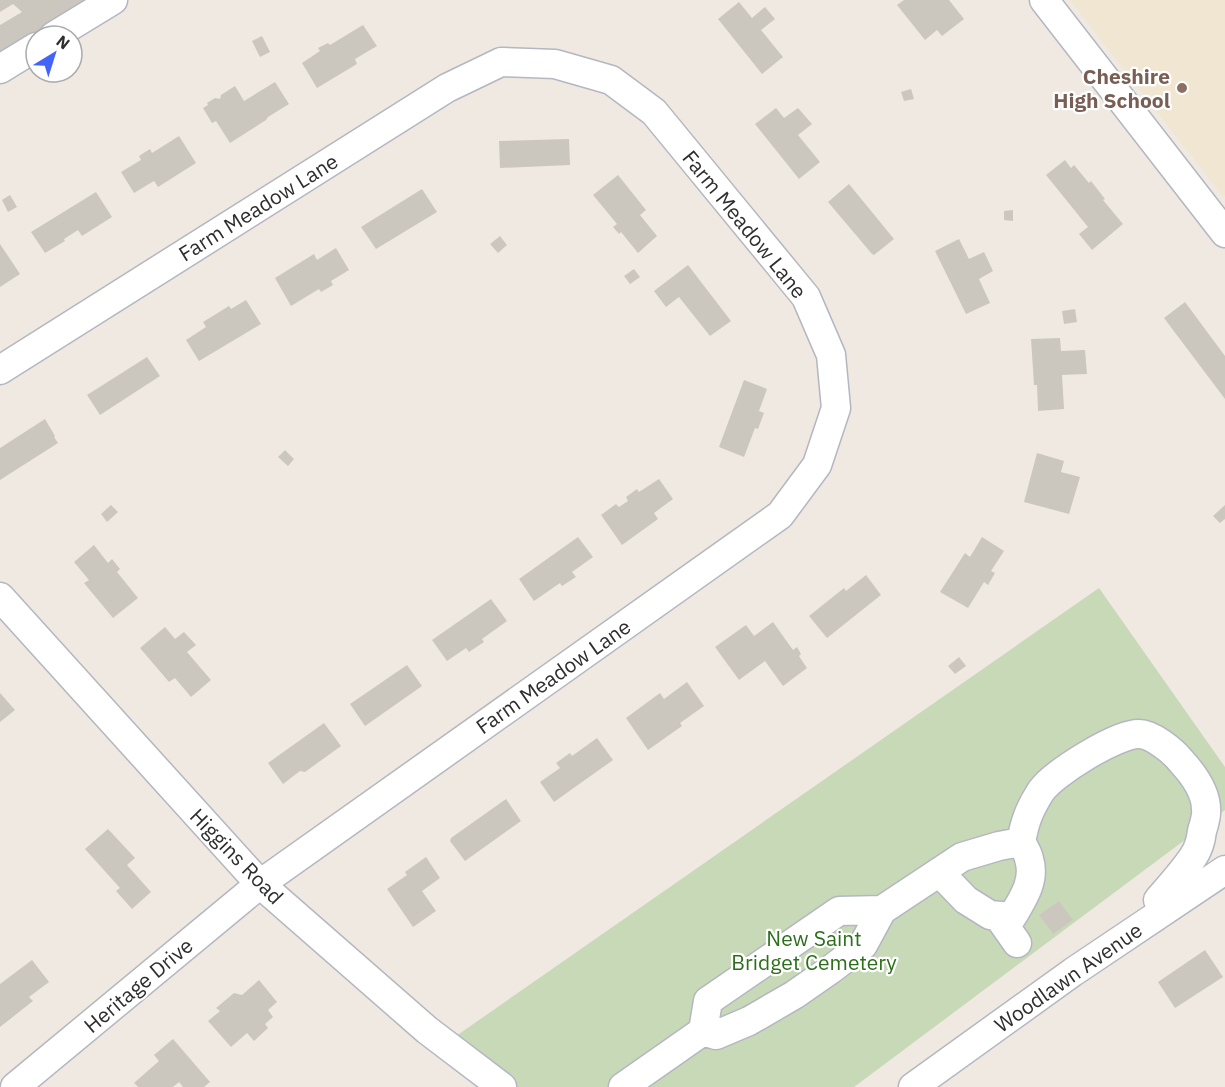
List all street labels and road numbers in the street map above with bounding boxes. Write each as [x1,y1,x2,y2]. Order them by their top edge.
street label: Farm Meadow Lane [677,144,813,304]
street label: Farm Meadow Lane [173,147,343,267]
street label: Farm Meadow Lane [470,612,636,740]
street label: Higgins Road [184,802,290,910]
street label: Woodlawn Avenue [989,916,1147,1038]
street label: Heritage Drive [78,931,198,1039]

